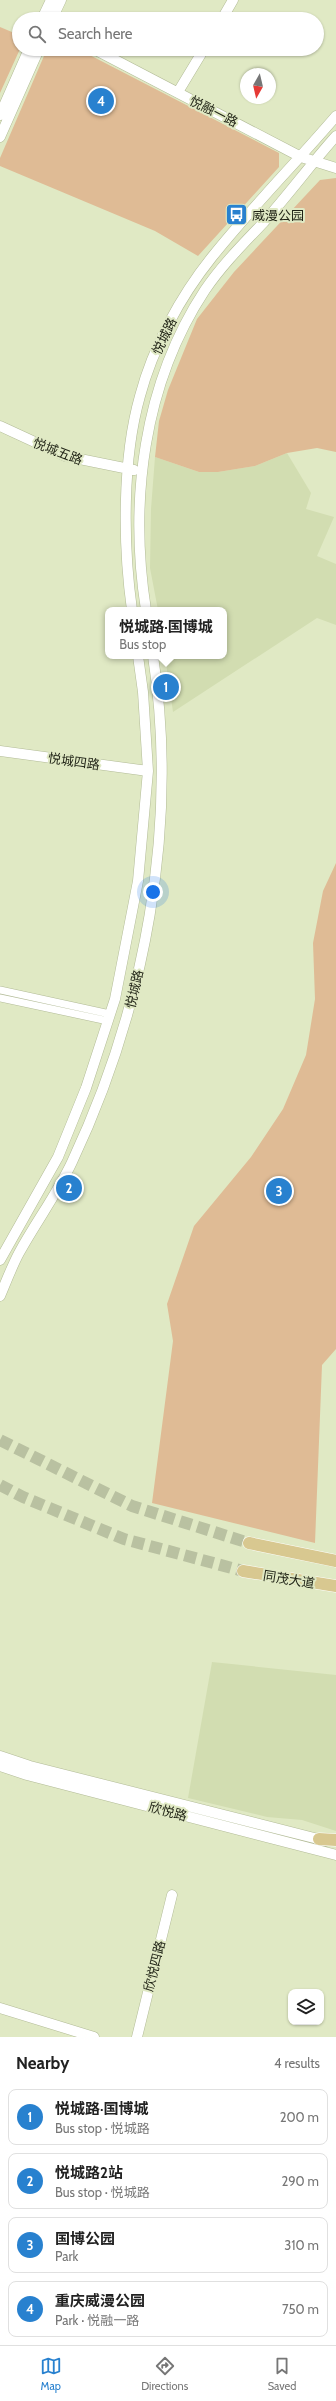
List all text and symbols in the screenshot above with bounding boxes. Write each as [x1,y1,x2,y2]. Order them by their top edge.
search box [12,12,324,56]
icon: search [26,23,48,45]
text: Search here [58,25,133,43]
north arrow [240,68,276,104]
pin: 4 [88,86,114,116]
street label: 悦融一路 [187,92,241,130]
bus stop icon: 威漫公园 [223,202,249,228]
place label: 威漫公园 [252,207,304,223]
street label: 悦城路 [148,315,180,357]
street label: 悦城五路 [31,434,85,468]
popup [105,607,227,659]
text: 悦城路·国博城 [119,618,213,636]
text: Bus stop [119,636,166,652]
pin: 1 [153,672,179,702]
street label: 悦城四路 [47,749,101,773]
your location [143,882,163,902]
street label: 悦城路 [122,968,146,1010]
pin: 2 [56,1173,82,1203]
pin: 3 [266,1176,292,1206]
street label: 同茂大道 [262,1567,316,1591]
street label: 欣悦路 [147,1798,189,1824]
street label: 欣悦四路 [140,1939,168,1993]
map controls [288,1989,324,2025]
button: layers [288,1989,324,2025]
text: Nearby [16,2053,69,2073]
text: 4 results [274,2055,320,2071]
text: 悦城路·国博城 [55,2100,148,2118]
text: 1 [28,2109,32,2125]
text: 200 m [280,2109,319,2125]
text: Bus stop · 悦城路 [55,2120,150,2136]
text: 悦城路2站 [55,2164,123,2182]
text: 2 [27,2173,33,2189]
text: 290 m [281,2173,319,2189]
text: Bus stop · 悦城路 [55,2184,150,2200]
text: 国博公园 [55,2230,115,2248]
text: 3 [26,2237,34,2253]
text: 310 m [284,2237,319,2253]
text: Park [55,2248,78,2264]
text: 重庆威漫公园 [55,2292,145,2310]
text: 4 [26,2301,34,2317]
text: 750 m [282,2301,319,2317]
text: Park · 悦融一路 [55,2312,139,2328]
tab: Map [40,2355,62,2393]
tab: Directions [141,2355,188,2393]
tab: Saved [268,2355,296,2393]

